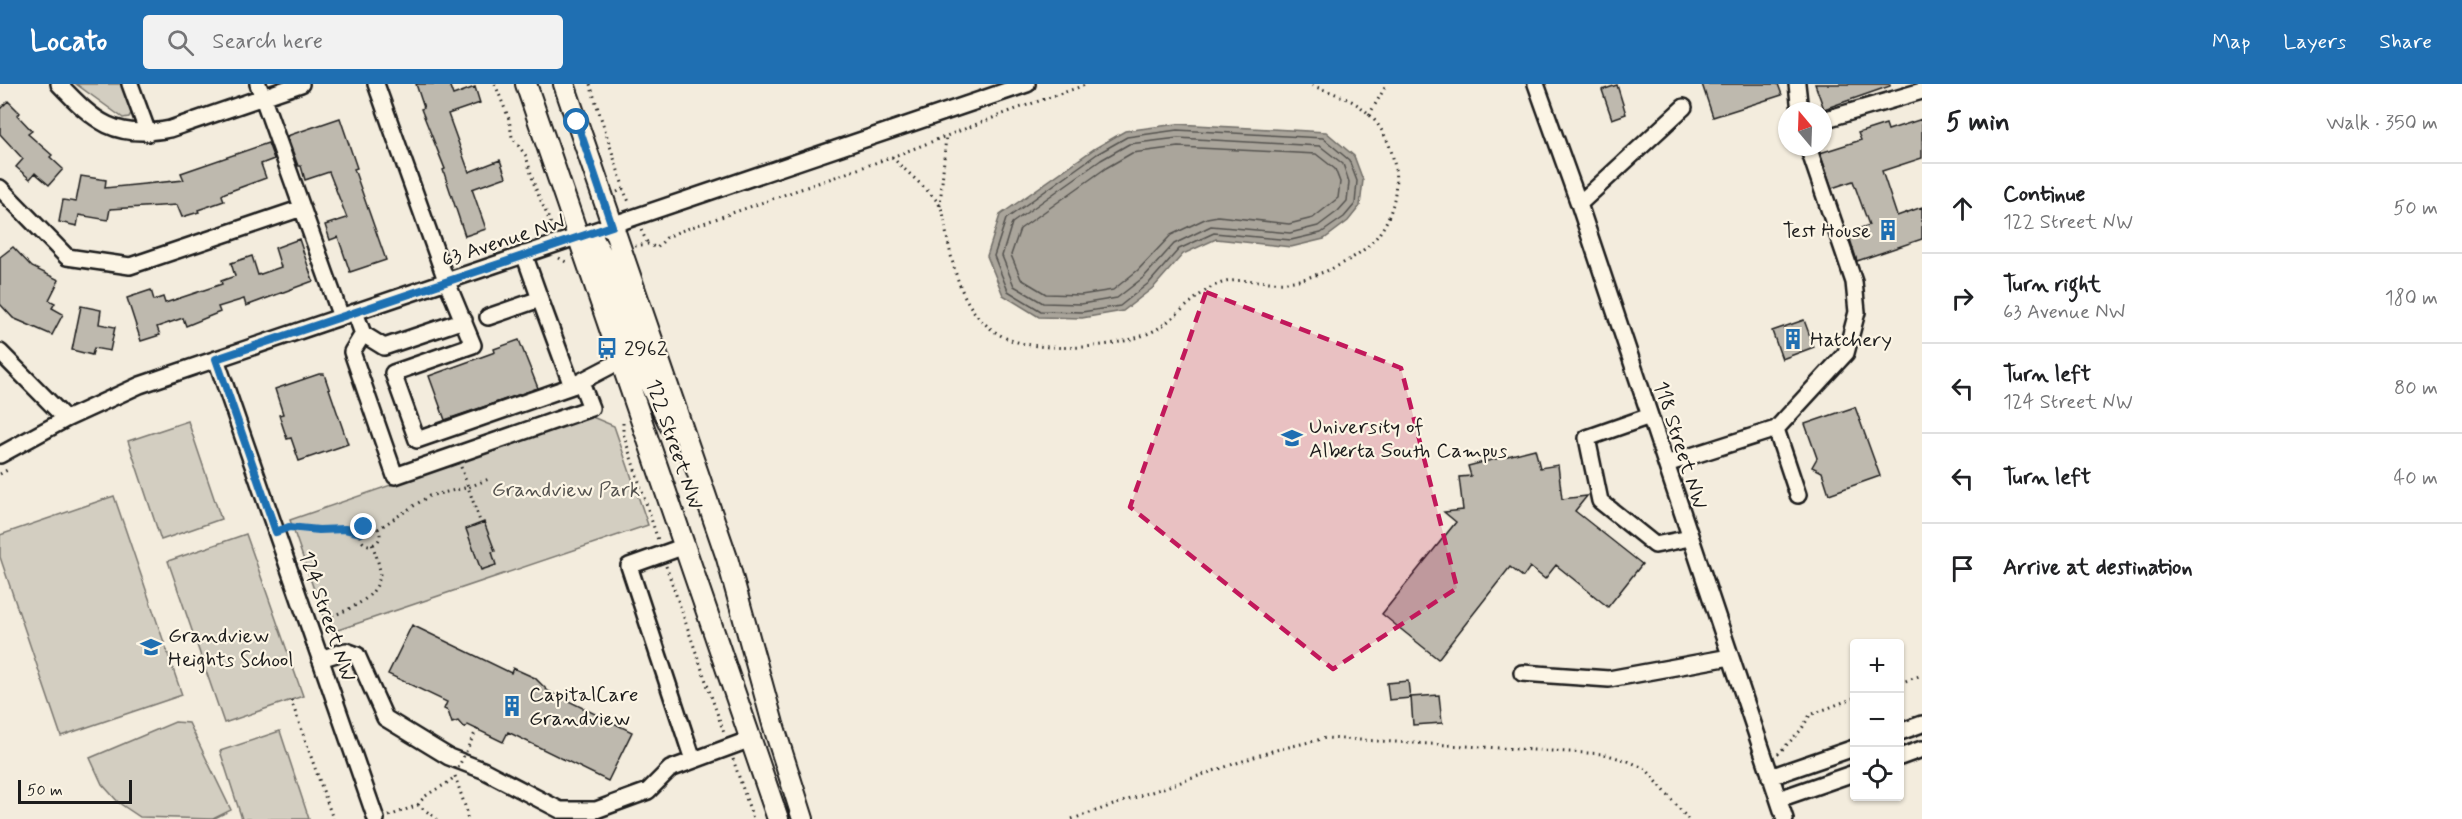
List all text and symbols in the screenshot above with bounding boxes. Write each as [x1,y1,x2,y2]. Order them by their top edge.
search box [143,15,563,69]
text: Locato [30,24,107,61]
icon: search [164,26,197,59]
text: Search here [212,28,323,56]
text: Map [2212,28,2250,56]
text: Layers [2283,28,2346,56]
text: Share [2379,28,2432,56]
north arrow [1778,102,1832,156]
text: 5 min [1946,106,2010,140]
route start [563,108,589,134]
text: Walk · 350 m [2326,110,2438,137]
text: Continue [2003,181,2085,209]
icon: ahead [1946,192,1979,225]
text: 50 m [2393,195,2438,222]
street label: 63 Avenue NW [438,208,569,274]
text: 122 Street NW [2003,209,2133,236]
place label: Test House [1782,217,1871,245]
building icon: Test House [1876,218,1900,242]
text: Turn right [2003,271,2101,299]
icon: right [1946,282,1979,315]
text: 180 m [2385,285,2438,312]
text: 63 Avenue NW [2003,299,2125,326]
place label: Hatchery [1810,326,1892,354]
building icon: Hatchery [1781,327,1805,351]
place label: 2962 [624,335,667,363]
bus stop icon: 2962 [595,336,619,360]
text: Turn left [2003,361,2091,389]
icon: left [1946,372,1979,405]
street label: 122 Street NW [639,375,710,513]
text: 80 m [2394,375,2438,402]
street label: 118 Street NW [1646,378,1714,513]
text: 124 Street NW [2003,389,2133,416]
place label: University of Alberta South Campus [1309,413,1507,465]
school or university icon: University of Alberta South Campus [1280,426,1304,450]
icon: left [1946,462,1979,495]
text: Turn left [2003,464,2091,492]
text: 40 m [2394,465,2438,492]
park label: Grandview Park [492,476,640,504]
route end [350,513,376,539]
street label: 124 Street NW [292,547,362,685]
icon: arrive [1946,552,1979,585]
text: Arrive at destination [2003,554,2193,582]
place label: Grandview Heights School [168,622,293,674]
school or university icon: Grandview Heights School [139,635,163,659]
map controls [1850,639,1904,801]
button: + [1850,639,1904,693]
place label: CapitalCare Grandview [529,681,638,733]
button: − [1850,693,1904,747]
building icon: CapitalCare Grandview [500,694,524,718]
button: locate [1850,747,1904,801]
scale bar [18,777,132,804]
text: 50 m [27,780,63,801]

